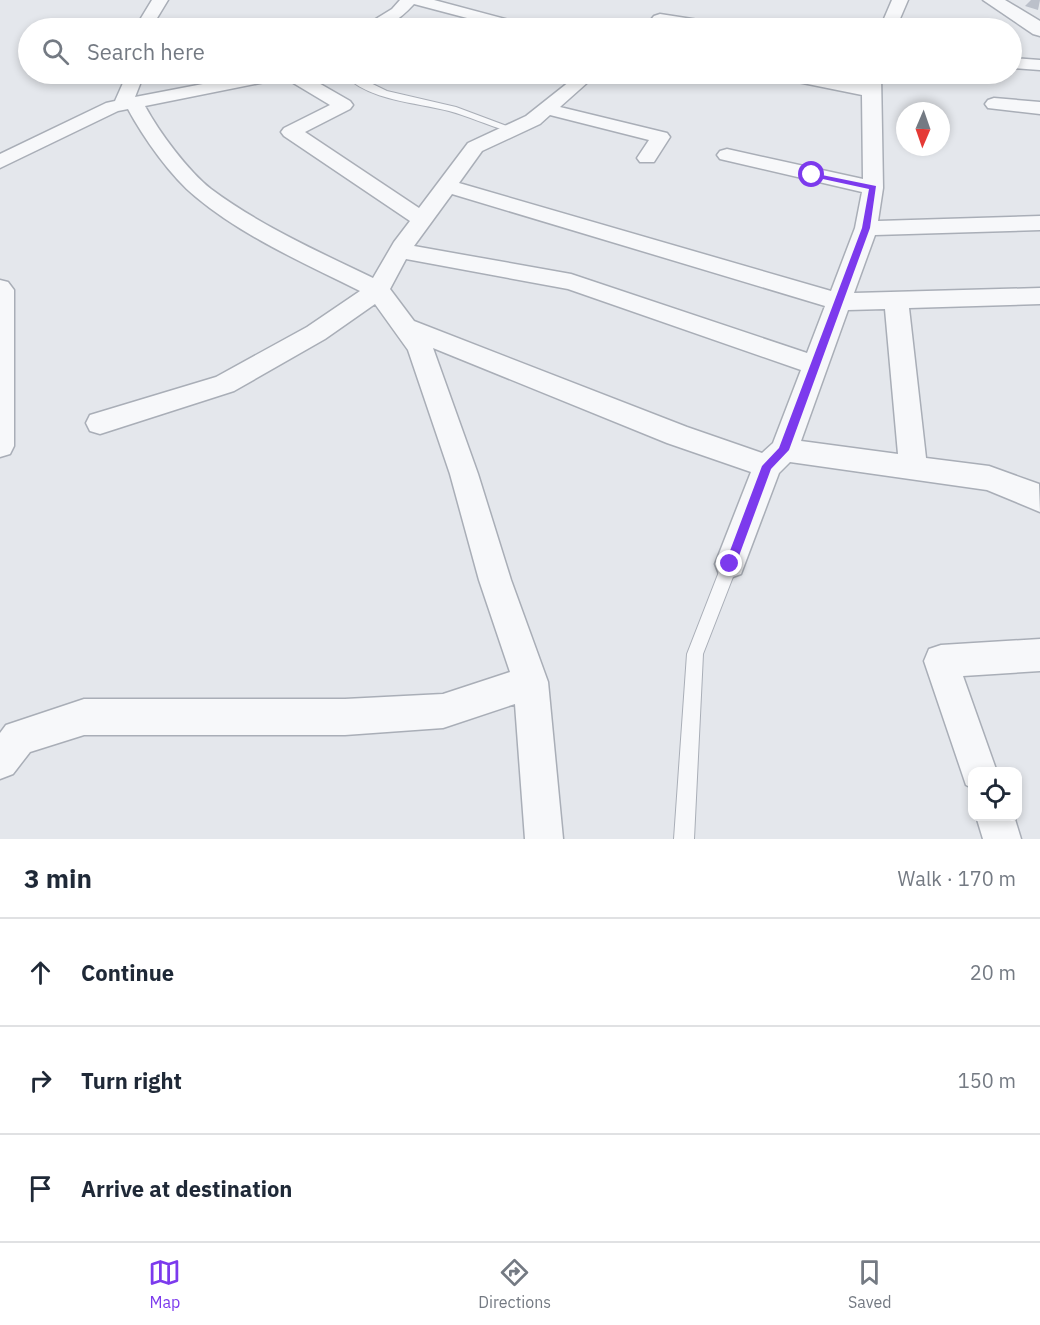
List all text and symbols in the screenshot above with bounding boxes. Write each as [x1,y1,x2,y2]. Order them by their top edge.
search box [18,18,1022,84]
icon: search [39,35,72,68]
text: Search here [87,37,205,66]
north arrow [896,102,950,156]
route start [798,161,824,187]
route end [716,550,742,576]
map controls [968,767,1022,821]
button: locate [968,767,1022,821]
text: 3 min [24,861,92,895]
text: Walk · 170 m [898,865,1016,892]
icon: ahead [24,956,57,989]
text: Continue [81,958,174,987]
text: 20 m [970,959,1016,986]
icon: right [24,1064,57,1097]
text: Turn right [81,1066,182,1095]
text: 150 m [958,1067,1016,1094]
icon: arrive [24,1172,57,1205]
text: Arrive at destination [81,1174,292,1203]
tab: Map [148,1256,181,1312]
tab: Directions [478,1256,551,1312]
tab: Saved [848,1256,892,1312]

